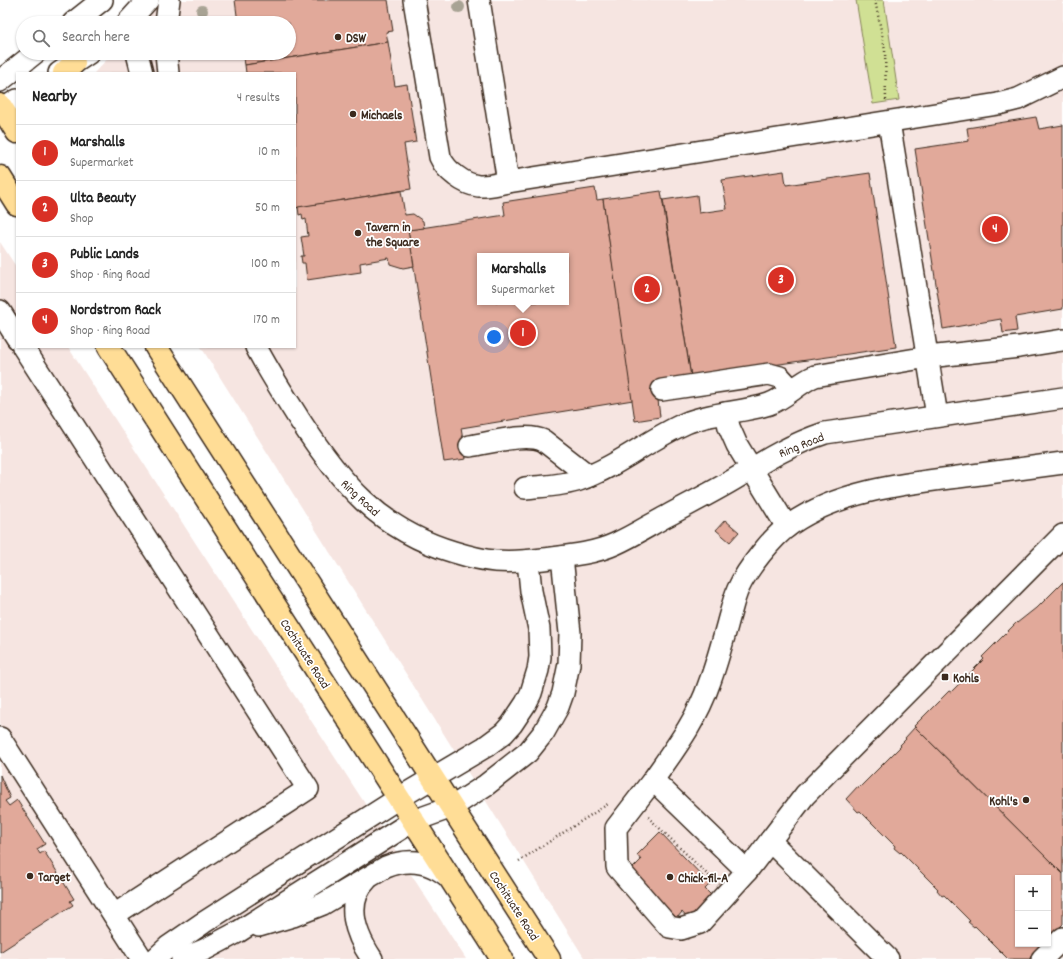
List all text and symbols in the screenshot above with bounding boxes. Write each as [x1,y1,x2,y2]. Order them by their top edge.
search box [16,16,296,60]
icon: search [30,27,52,49]
text: Search here [62,27,130,49]
place label: DSW [346,30,366,49]
marker: DSW [333,32,343,42]
text: Nearby [32,86,76,110]
text: 4 results [237,89,280,108]
place label: Michaels [361,107,403,126]
marker: Michaels [348,109,358,119]
text: Marshalls [70,132,125,154]
text: 1 [44,143,46,162]
text: 10 m [258,143,280,162]
text: Supermarket [70,154,134,173]
text: Ulta Beauty [70,188,136,210]
text: 2 [42,199,48,218]
text: 50 m [255,199,280,218]
text: Shop [70,210,93,229]
pin: 4 [982,214,1008,244]
place label: Tavern in the Square [366,219,419,253]
marker: Tavern in the Square [353,228,363,238]
text: Public Lands [70,244,139,266]
popup [477,253,569,305]
text: 3 [42,255,48,274]
text: 100 m [251,255,280,274]
text: Marshalls [491,259,546,281]
pin: 3 [768,265,794,295]
text: Shop · Ring Road [70,266,150,285]
pin: 2 [634,274,660,304]
text: Supermarket [491,281,555,300]
text: Nordstrom Rack [70,300,161,322]
text: 4 [42,311,48,330]
text: 170 m [253,311,280,330]
pin: 1 [510,318,536,348]
text: Shop · Ring Road [70,322,150,341]
your location [484,327,504,347]
street label: Ring Road [776,429,828,464]
street label: Ring Road [335,476,383,522]
street label: Cochituate Road [274,616,334,693]
place label: Kohls [953,670,980,689]
marker: Kohls [940,672,950,682]
place label: Kohl's [989,793,1019,812]
marker: Kohl's [1021,795,1031,805]
street label: Cochituate Road [483,868,543,945]
place label: Target [38,869,71,888]
place label: Chick-fil-A [678,870,728,889]
marker: Target [25,871,35,881]
marker: Chick-fil-A [665,872,675,882]
map controls [1015,875,1051,947]
button: + [1015,875,1051,911]
button: − [1015,911,1051,947]

